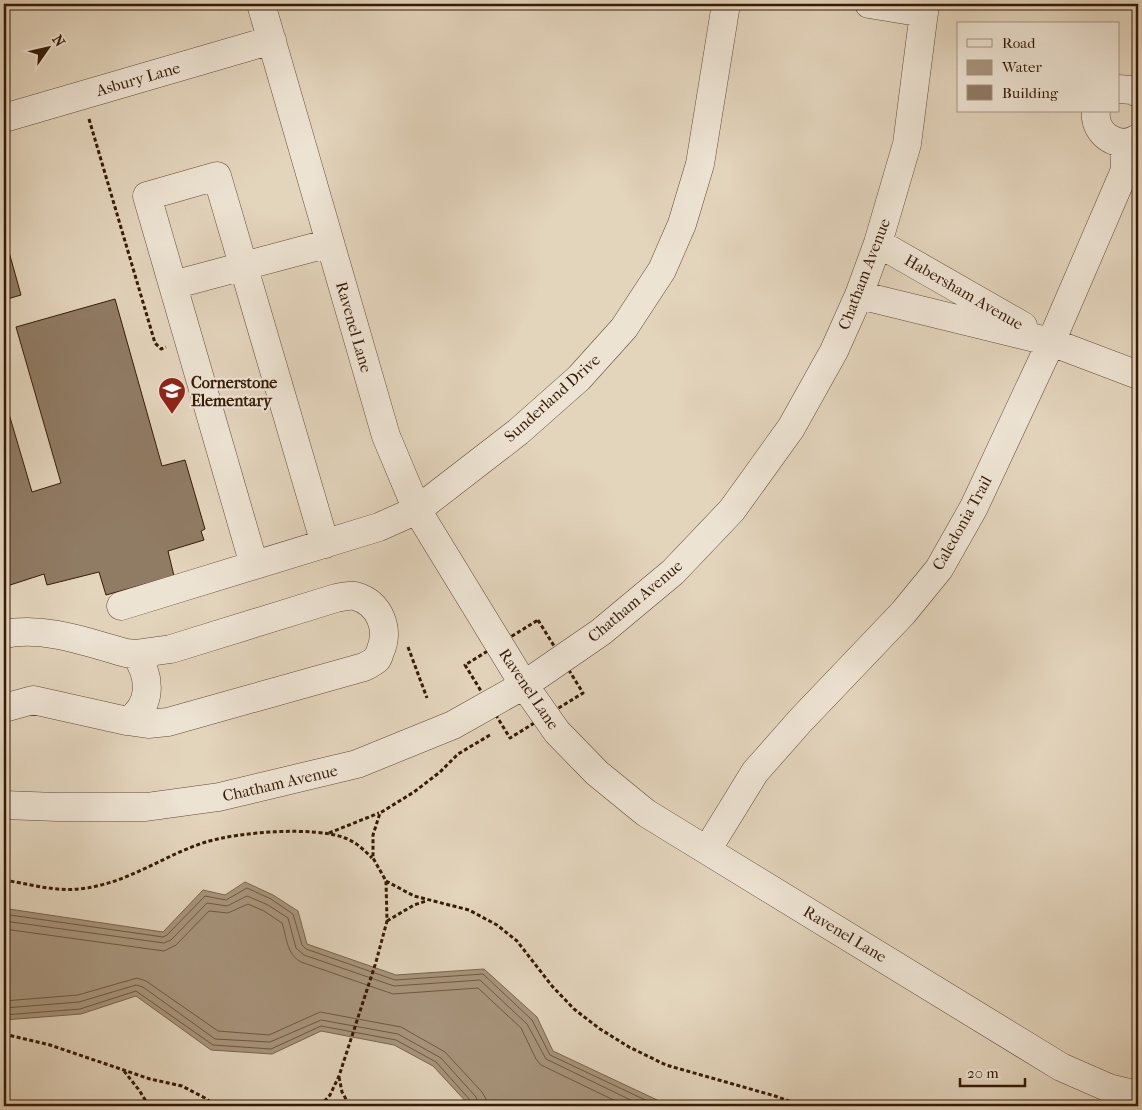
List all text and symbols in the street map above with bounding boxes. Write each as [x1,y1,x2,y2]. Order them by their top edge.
north arrow [22,22,72,72]
legend [957,22,1120,112]
text: N [48,32,69,50]
text: Road [1002,34,1036,52]
street label: Asbury Lane [93,58,182,100]
text: Water [1001,58,1042,76]
text: Building [1002,84,1059,102]
street label: Chatham Avenue [834,216,894,332]
street label: Habersham Avenue [901,250,1027,334]
street label: Ravenel Lane [332,279,376,375]
street label: Sunderland Drive [500,350,604,446]
place label: Cornerstone Elementary [191,373,277,411]
school or university icon: Cornerstone Elementary [157,376,187,415]
street label: Caledonia Trail [928,472,996,574]
street label: Chatham Avenue [584,556,686,646]
street label: Ravenel Lane [495,645,563,733]
street label: Chatham Avenue [221,760,340,805]
street label: Ravenel Lane [800,902,890,966]
scale bar [960,1055,1024,1087]
text: 20 m [967,1064,999,1082]

